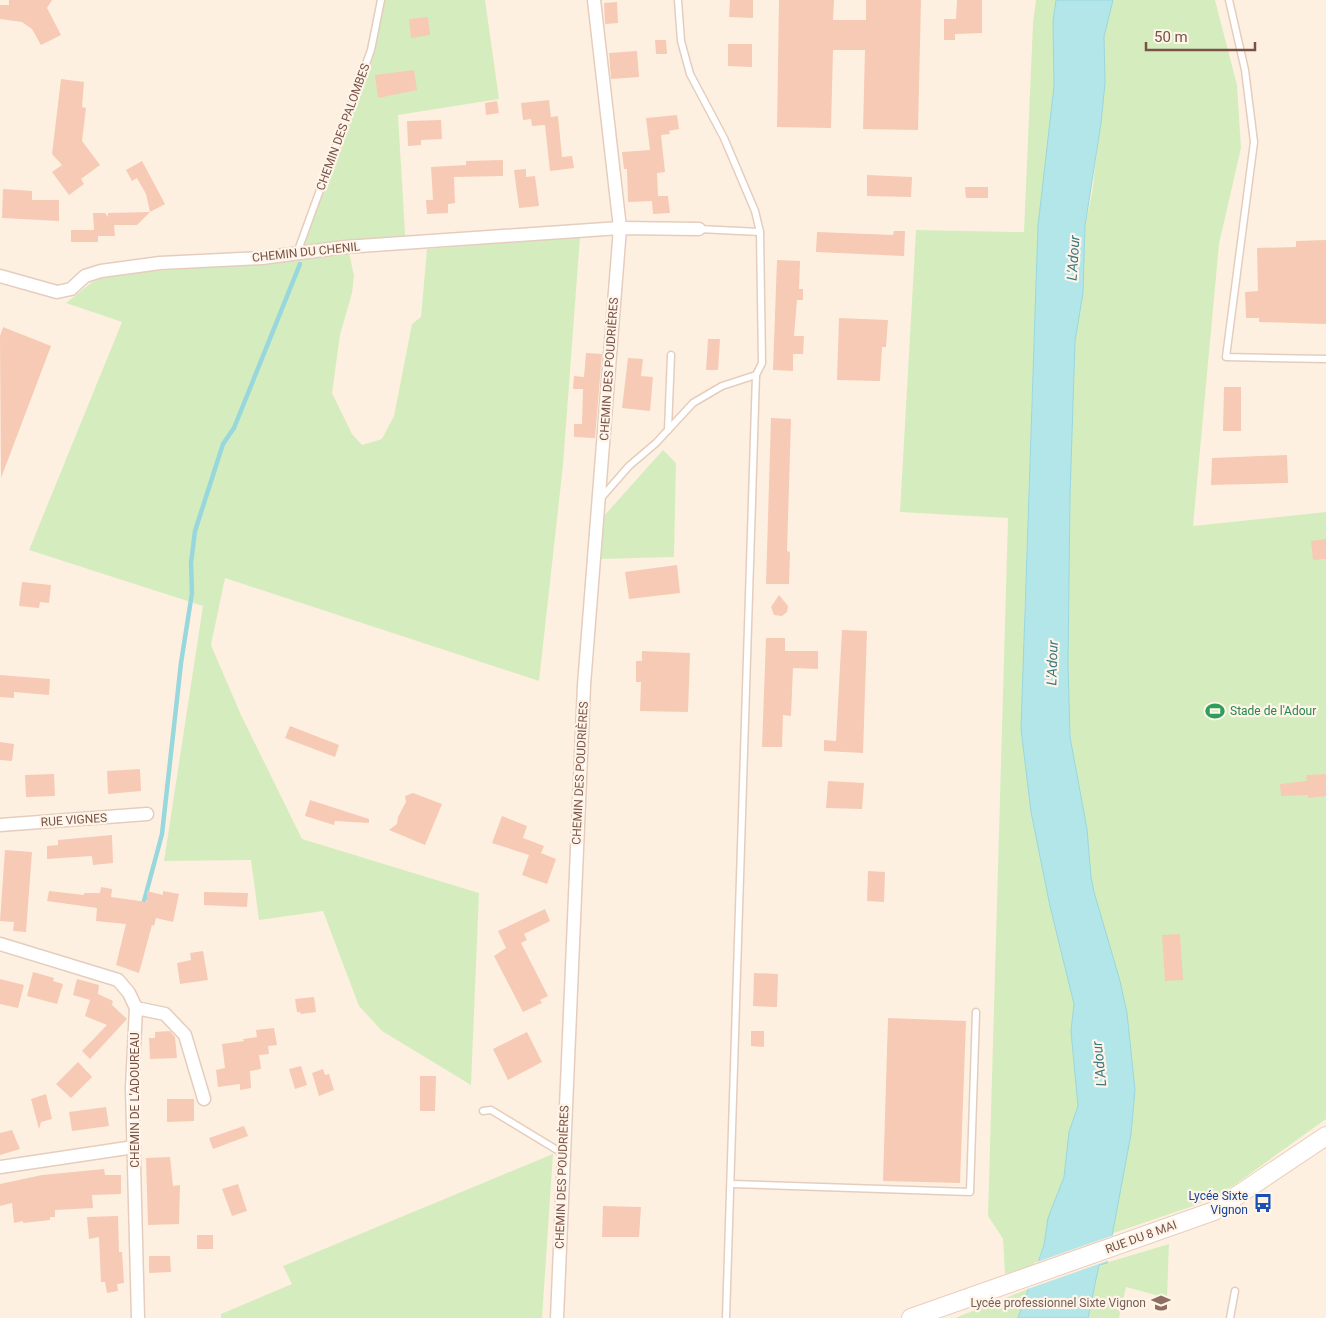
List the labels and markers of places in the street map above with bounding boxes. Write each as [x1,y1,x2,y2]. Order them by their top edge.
sports icon: Stade de l'Adour [1204,700,1226,722]
place label: Stade de l'Adour [1230,704,1316,718]
place label: Lycée Sixte Vignon [1188,1189,1248,1217]
bus stop icon: Lycée Sixte Vignon [1252,1192,1274,1214]
school or university icon: Lycée professionnel Sixte Vignon [1150,1292,1172,1314]
place label: Lycée professionnel Sixte Vignon [970,1296,1146,1310]

